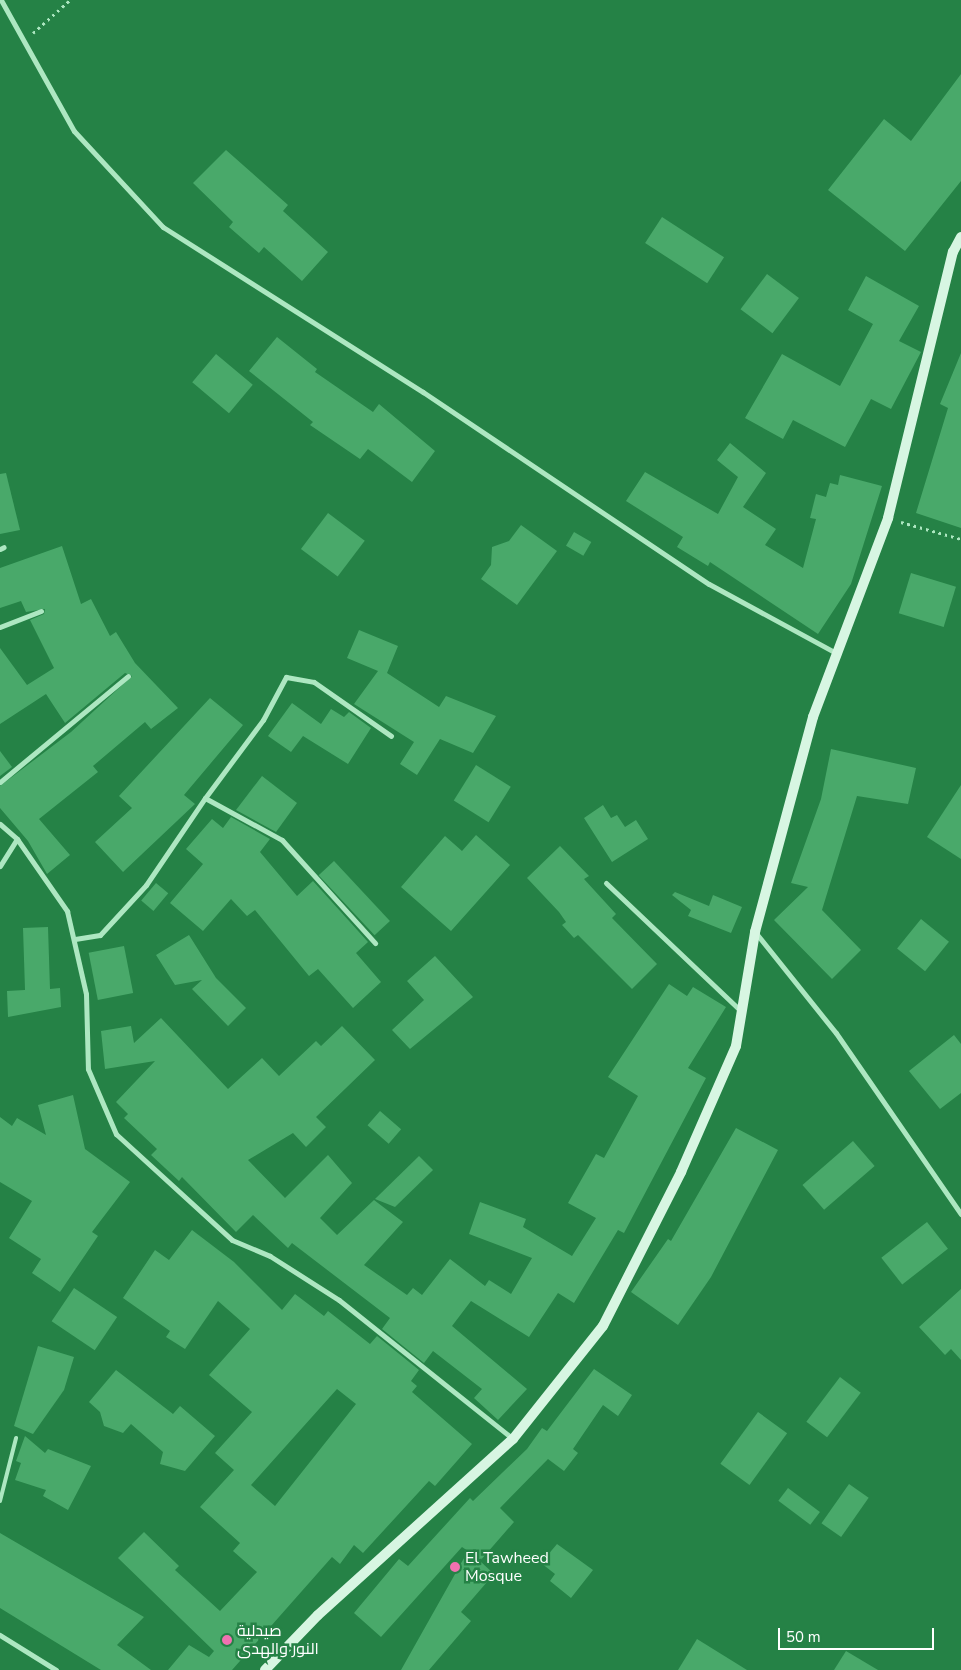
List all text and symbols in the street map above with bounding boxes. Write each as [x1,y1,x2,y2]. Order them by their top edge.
place label: El Tawheed Mosque [465,1548,549,1586]
marker: El Tawheed Mosque [449,1561,461,1573]
scale bar [781,1618,937,1650]
place label: صيدلية النور والهدى [237,1621,319,1659]
text: 50 m [786,1627,821,1647]
marker: صيدلية النور والهدى [221,1634,233,1646]

